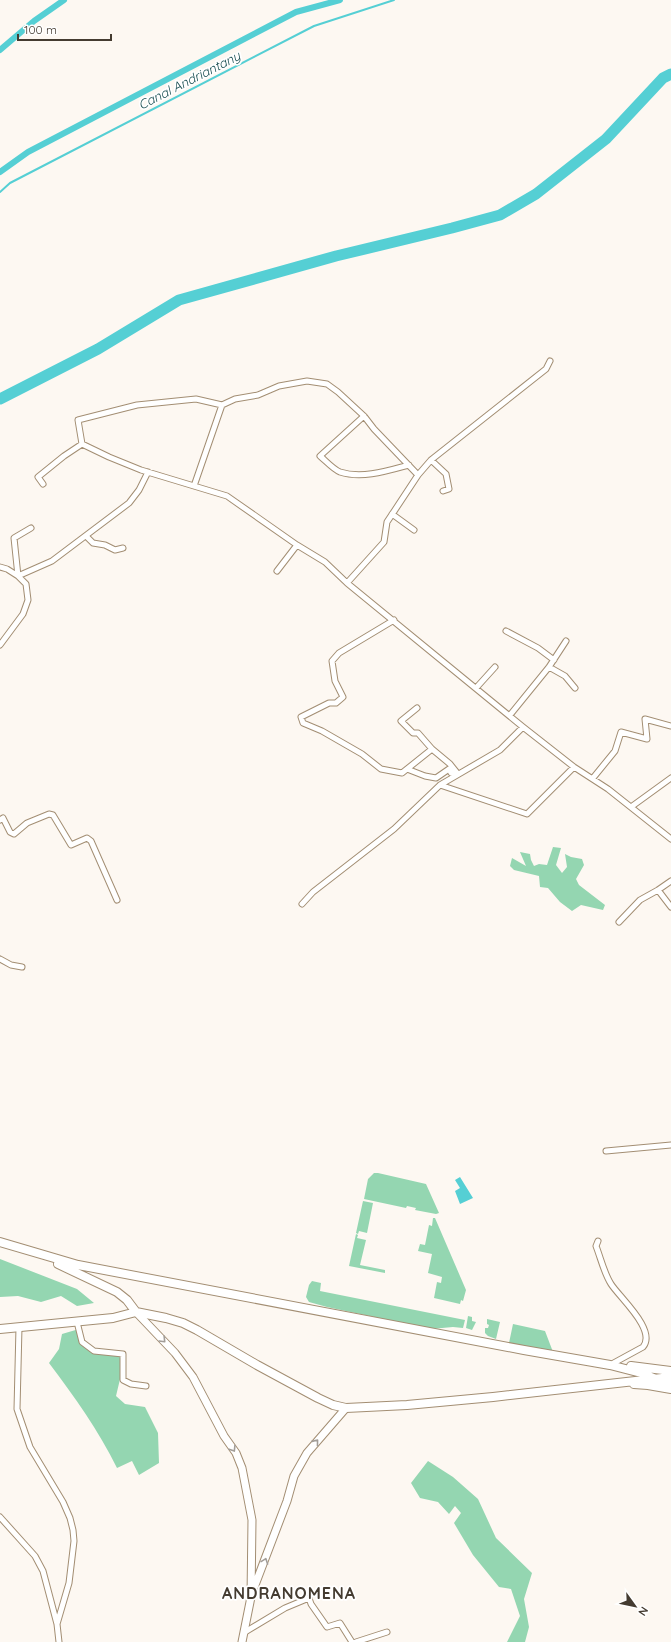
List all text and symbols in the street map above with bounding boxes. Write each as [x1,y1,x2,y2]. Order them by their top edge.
scale bar [18,16,111,42]
text: 100 m [24,22,57,37]
water label: Canal Andriantany [135,47,243,113]
one-way arrow [159,1335,166,1343]
one-way arrow [311,1440,318,1447]
one-way arrow [228,1445,235,1452]
one-way arrow [260,1557,268,1564]
district label: ANDRANOMENA [222,1583,356,1603]
north arrow [615,1586,655,1626]
text: N [635,1604,651,1619]

